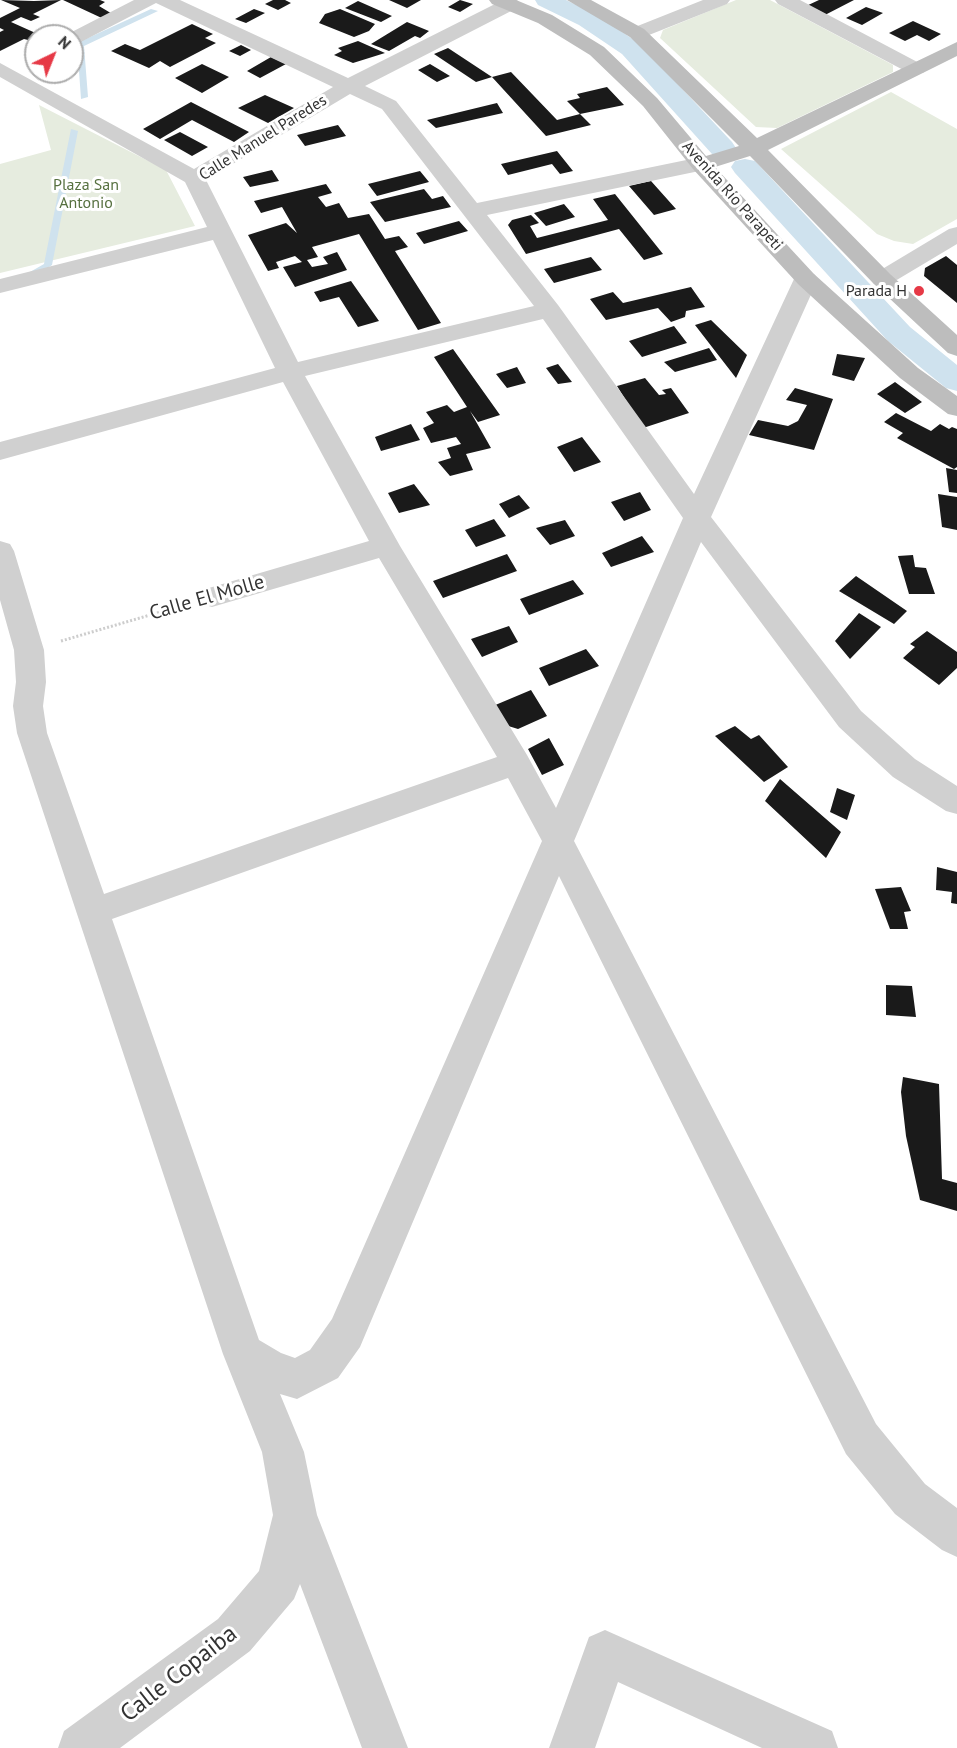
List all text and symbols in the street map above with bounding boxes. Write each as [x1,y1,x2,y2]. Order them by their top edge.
north arrow [24,24,84,84]
text: N [54,31,76,53]
street label: Calle Manuel Paredes [196,91,330,185]
street label: Avenida Río Parapeti [678,137,786,255]
park label: Plaza San Antonio [53,175,119,213]
place label: Parada H [846,281,907,301]
marker: Parada H [912,284,926,298]
street label: Calle El Molle [147,570,267,626]
street label: Calle Copaiba [115,1620,243,1728]

